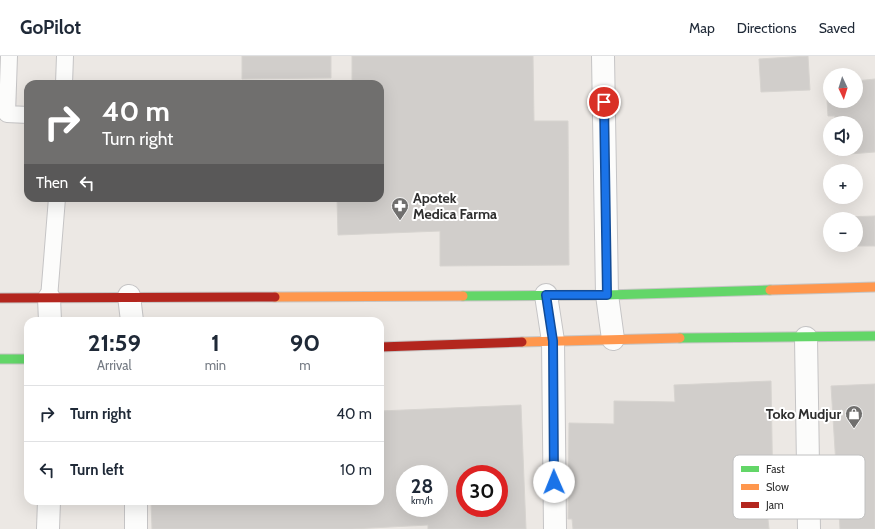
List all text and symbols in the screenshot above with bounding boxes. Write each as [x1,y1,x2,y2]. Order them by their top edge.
text: GoPilot [20,16,81,39]
text: Map [689,19,715,37]
text: Directions [737,19,797,37]
text: Saved [819,19,855,37]
north arrow [823,68,863,108]
map controls [823,68,863,252]
pin [587,85,621,119]
icon: arrive [593,91,615,113]
text: 40 m [102,94,170,128]
icon: right [36,96,88,148]
button: sound [823,116,863,156]
text: Turn right [102,128,173,150]
button: + [823,164,863,204]
icon: left [76,172,98,194]
text: Then [36,174,68,192]
place label: Apotek Medica Farma [413,189,497,223]
pharmacy icon: Apotek Medica Farma [390,196,410,221]
button: − [823,212,863,252]
text: 21:59 [88,328,141,357]
text: 1 [211,328,220,357]
text: 90 [290,328,320,357]
text: Arrival [97,357,132,373]
text: min [205,357,226,373]
text: m [299,357,311,373]
icon: right [36,403,58,425]
shop icon: Toko Mudjur [844,404,864,429]
text: Turn right [70,405,131,423]
text: 40 m [336,405,372,423]
place label: Toko Mudjur [766,405,841,423]
legend [733,455,865,519]
icon: left [36,459,58,481]
text: Turn left [70,461,124,479]
text: 10 m [340,461,372,479]
position arrow [533,461,575,503]
text: Fast [766,462,785,476]
speed limit sign: 30 [456,465,508,517]
text: 28 [411,474,433,498]
text: Slow [766,480,789,494]
text: km/h [411,494,433,507]
text: Jam [765,498,784,512]

